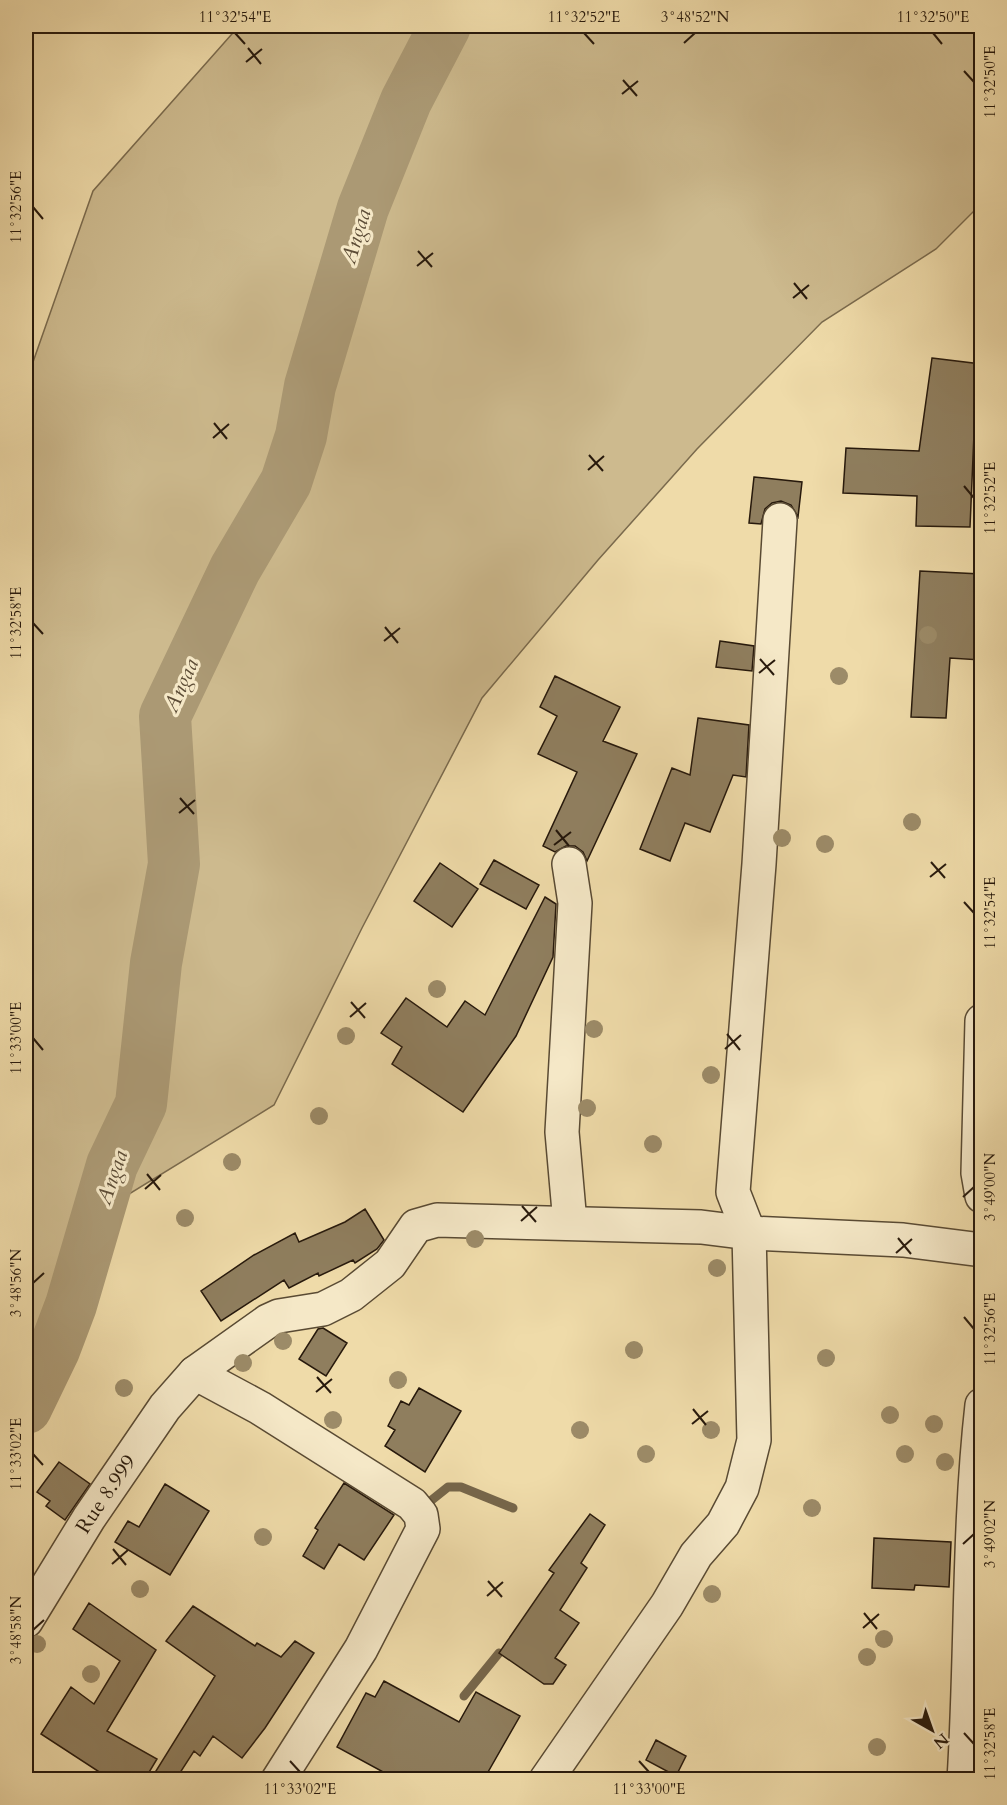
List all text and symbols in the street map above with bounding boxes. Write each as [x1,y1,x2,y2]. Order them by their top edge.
text: 11°32'54"E [199,7,271,27]
text: 11°32'52"E [548,7,620,27]
text: 3°48'52"N [661,7,729,27]
text: 11°32'50"E [897,7,969,27]
text: 11°32'50"E [980,46,1000,118]
text: 11°32'56"E [6,171,26,243]
water label: Angaa [333,205,379,268]
text: 11°32'52"E [980,462,1000,534]
text: 11°32'58"E [6,587,26,659]
water label: Angaa [155,654,206,718]
text: 11°32'54"E [980,877,1000,949]
text: 11°33'00"E [6,1002,26,1074]
water label: Angaa [88,1146,135,1210]
text: 3°49'00"N [980,1153,1000,1221]
text: 3°48'56"N [6,1249,26,1317]
text: 11°32'56"E [980,1293,1000,1365]
text: 11°33'02"E [6,1418,26,1490]
street label: Rue 8.999 [69,1449,143,1539]
text: 3°49'02"N [980,1500,1000,1568]
text: 3°48'58"N [6,1596,26,1664]
north arrow [902,1700,962,1760]
text: 11°32'58"E [980,1708,1000,1780]
text: N [929,1728,953,1754]
text: 11°33'02"E [264,1779,336,1799]
text: 11°33'00"E [613,1779,685,1799]

